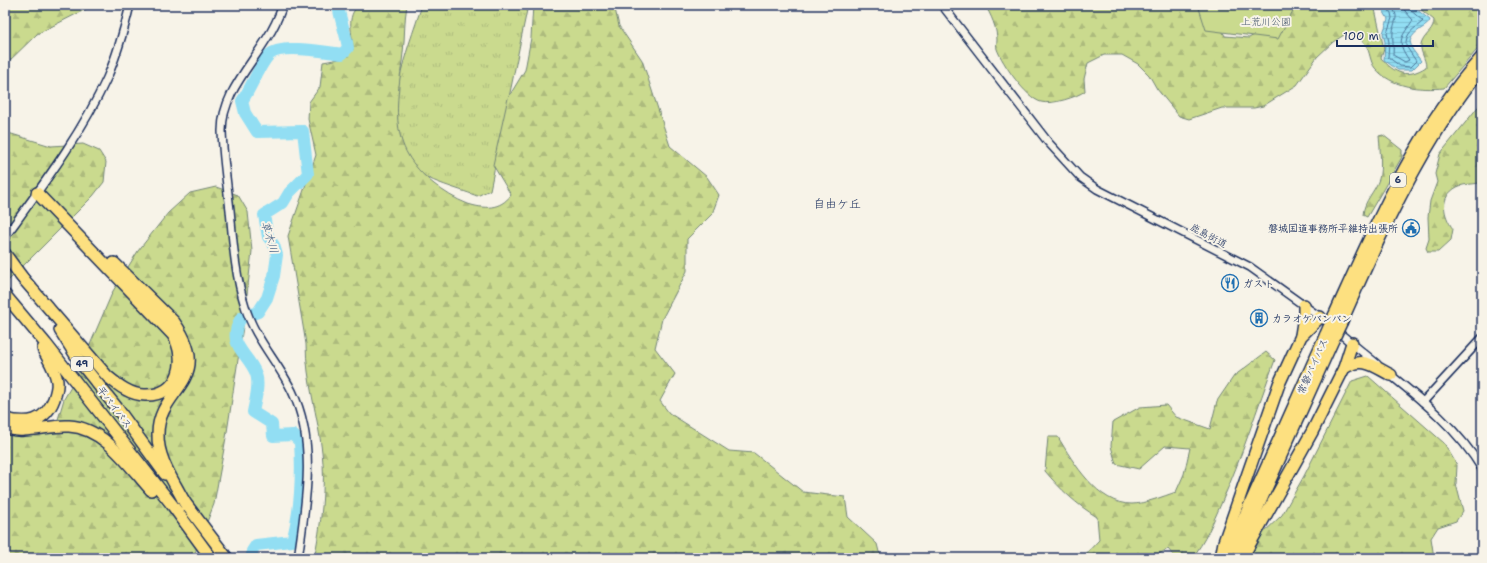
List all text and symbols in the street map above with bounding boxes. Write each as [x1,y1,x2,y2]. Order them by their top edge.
park label: 上荒川公園 [1241,15,1291,28]
scale bar [1337,22,1433,48]
text: 100 m [1343,28,1379,44]
road number: 6 [1390,173,1406,187]
district label: 自由ケ丘 [813,196,861,212]
public building icon: 磐城国道事務所平維持出張所 [1401,218,1421,238]
water label: 草木川 [258,219,282,255]
street label: 鹿島街道 [1188,220,1229,251]
place label: 磐城国道事務所平維持出張所 [1268,222,1398,235]
restaurant icon: ガスト [1220,273,1240,293]
place label: ガスト [1243,277,1274,290]
building icon: カラオケバンバン [1249,308,1269,328]
place label: カラオケバンバン [1272,312,1351,325]
street label: 常磐バイパス [1294,336,1331,396]
road number: 49 [71,357,93,371]
street label: 平バイパス [94,383,135,431]

